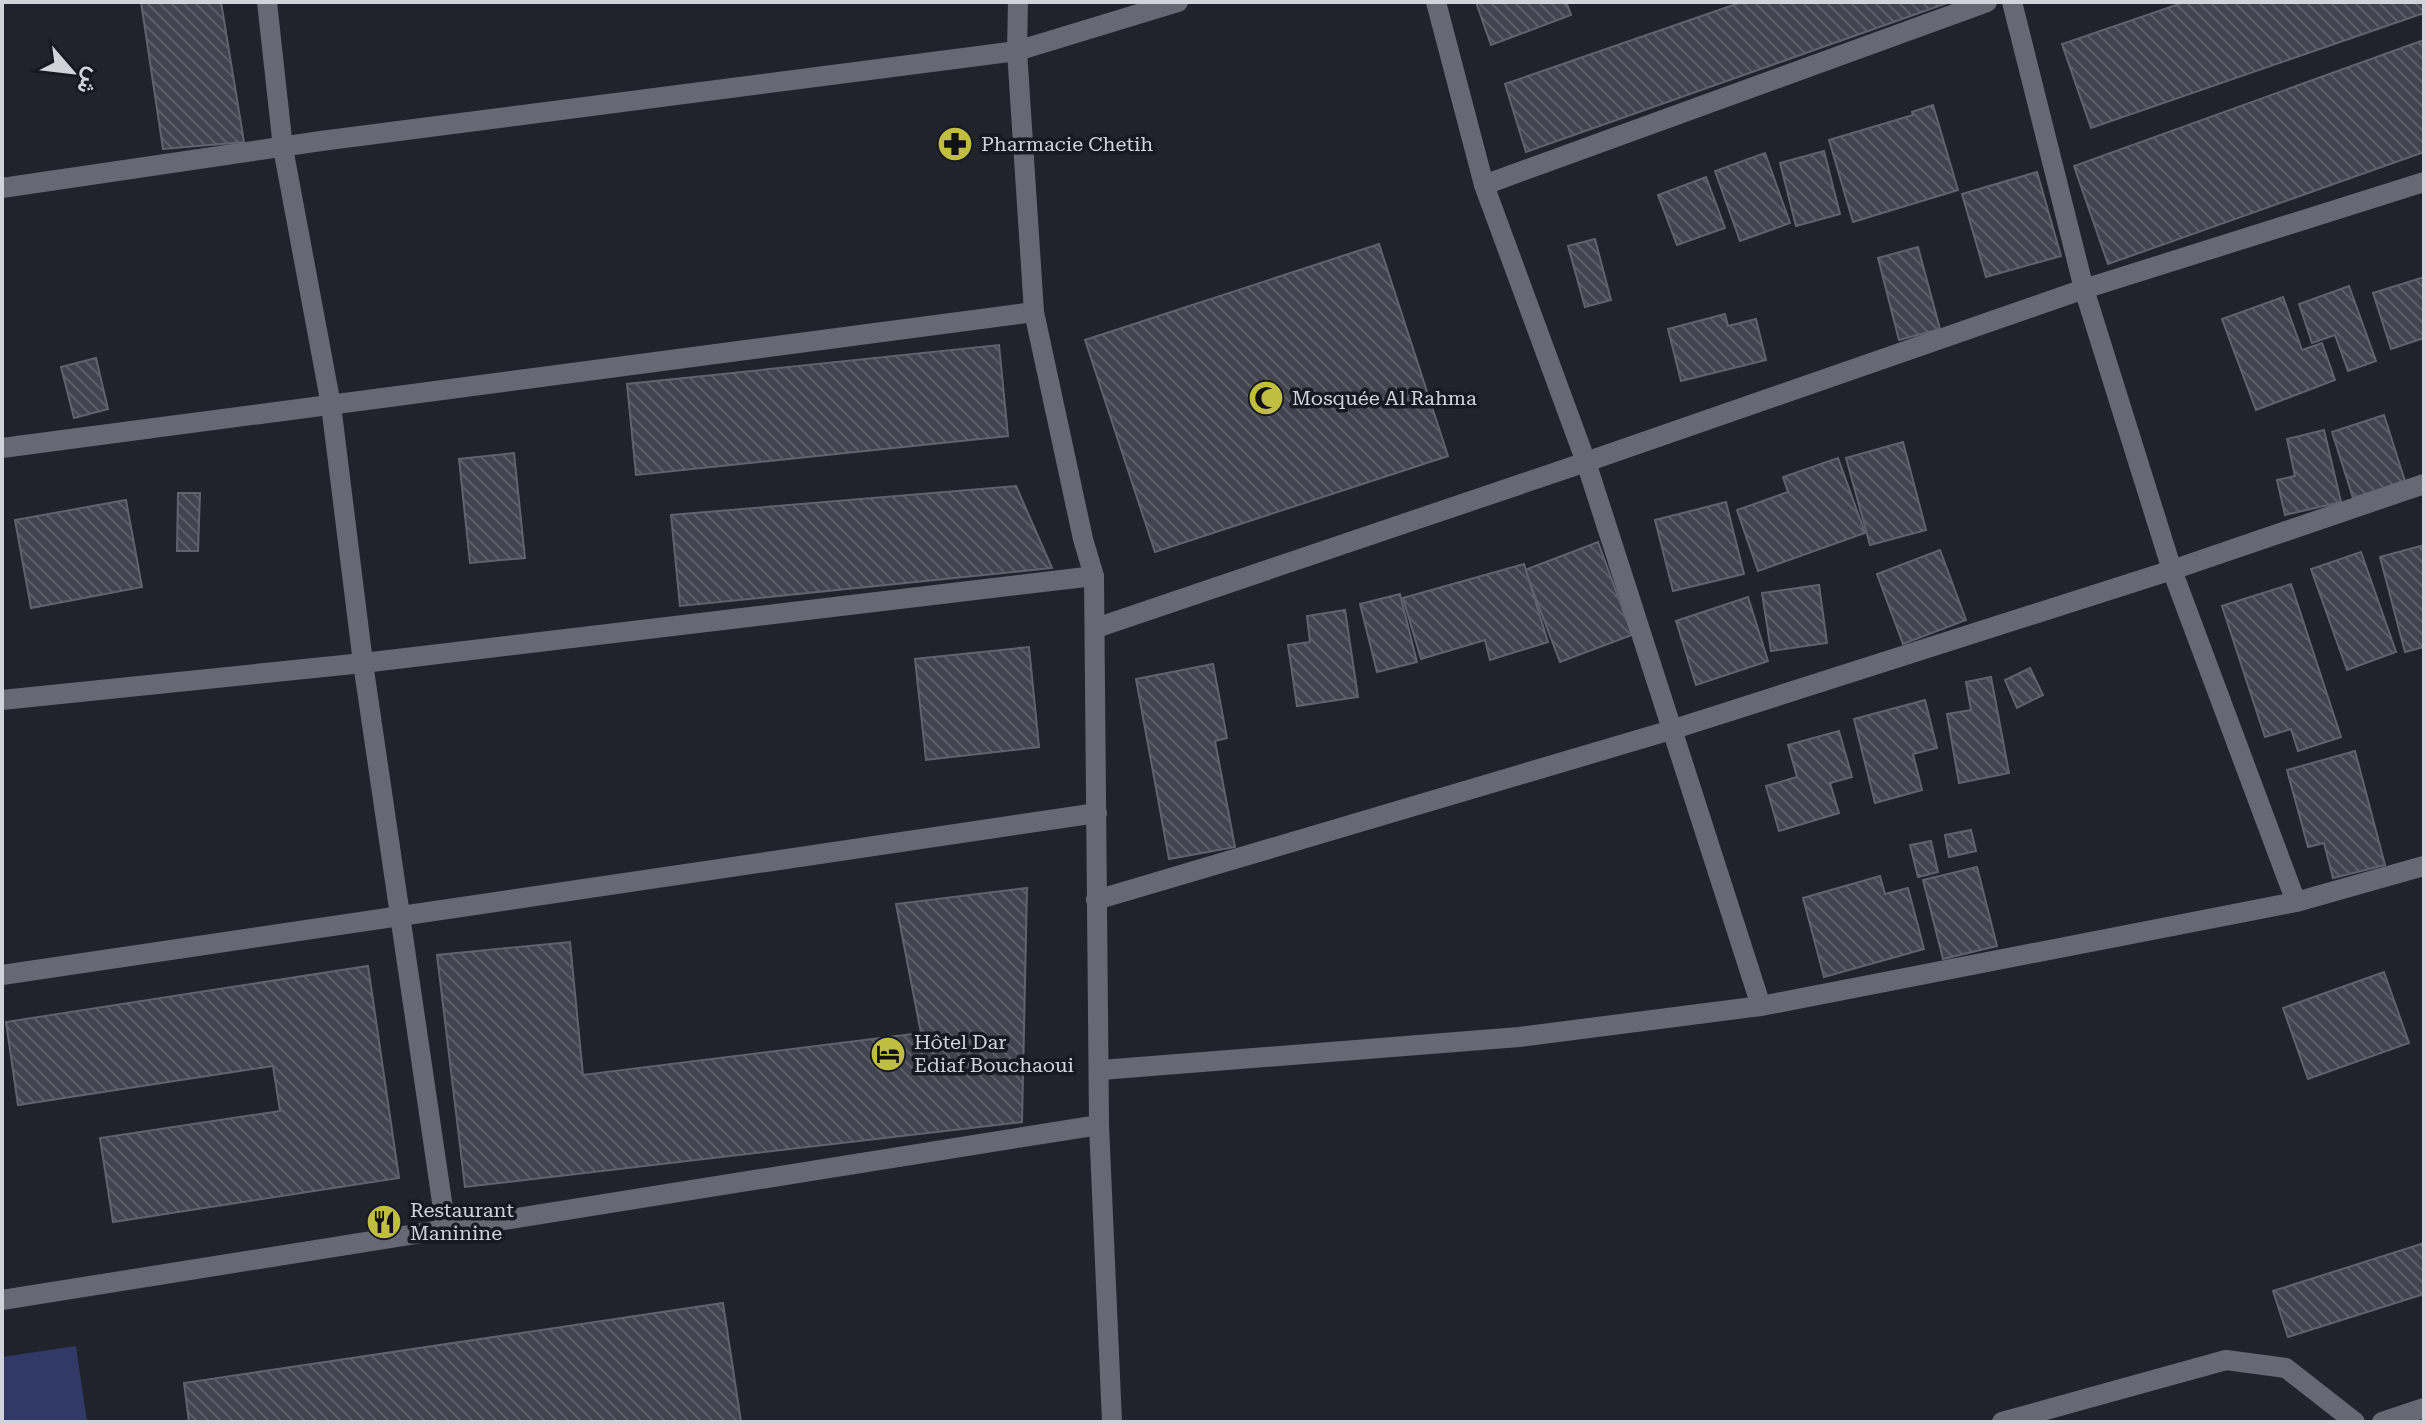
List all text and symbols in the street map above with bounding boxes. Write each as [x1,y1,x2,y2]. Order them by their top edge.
north arrow [32,32,112,112]
text: ش [71,63,106,99]
pharmacy icon: Pharmacie Chetih [936,125,974,163]
place label: Pharmacie Chetih [981,132,1153,156]
mosque icon: Mosquée Al Rahma [1247,379,1285,417]
place label: Mosquée Al Rahma [1292,386,1477,410]
place label: Hôtel Dar Ediaf Bouchaoui [914,1030,1074,1077]
hotel icon: Hôtel Dar Ediaf Bouchaoui [869,1035,907,1073]
place label: Restaurant Maninine [410,1198,514,1245]
restaurant icon: Restaurant Maninine [365,1203,403,1241]

